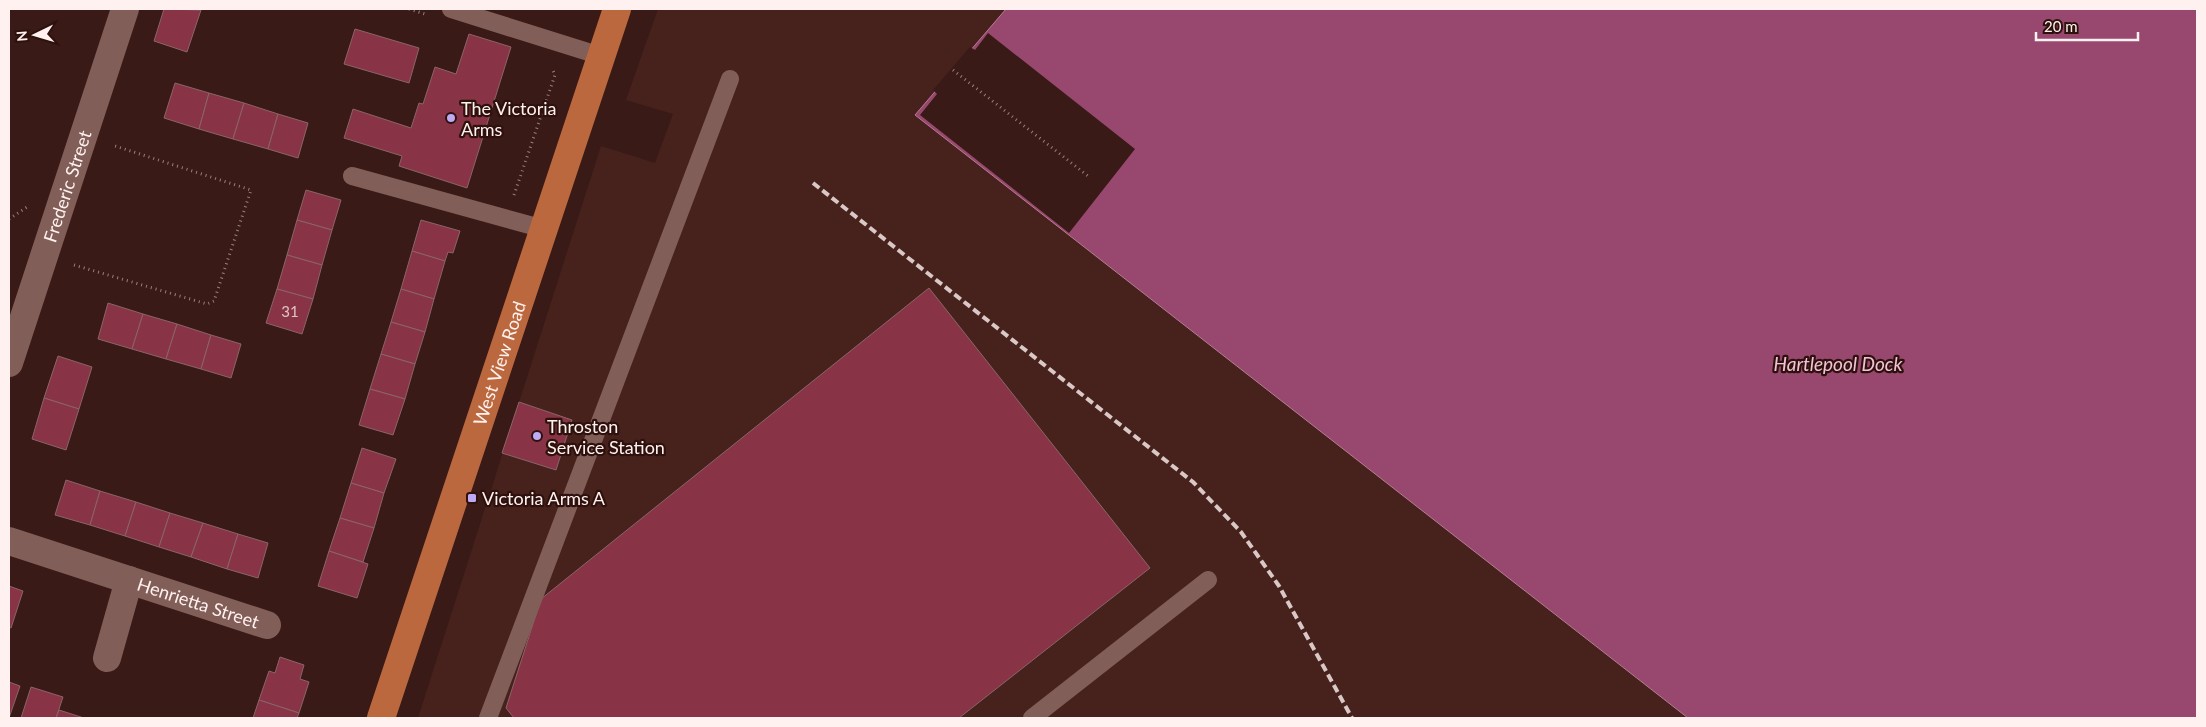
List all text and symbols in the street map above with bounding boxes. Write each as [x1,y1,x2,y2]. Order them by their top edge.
north arrow [10,10,60,60]
scale bar [2036,10,2138,42]
text: 20 m [2044,17,2078,35]
text: N [13,30,30,42]
place label: The Victoria Arms [461,97,557,140]
marker: The Victoria Arms [445,112,457,124]
street label: Frederic Street [38,127,96,245]
street label: West View Road [468,298,530,428]
house number: 31 [281,302,299,320]
water label: Hartlepool Dock [1774,352,1903,375]
place label: Throston Service Station [547,415,665,458]
marker: Throston Service Station [531,430,543,442]
place label: Victoria Arms A [482,487,606,509]
marker: Victoria Arms A [466,492,478,504]
street label: Henrietta Street [135,573,262,633]

